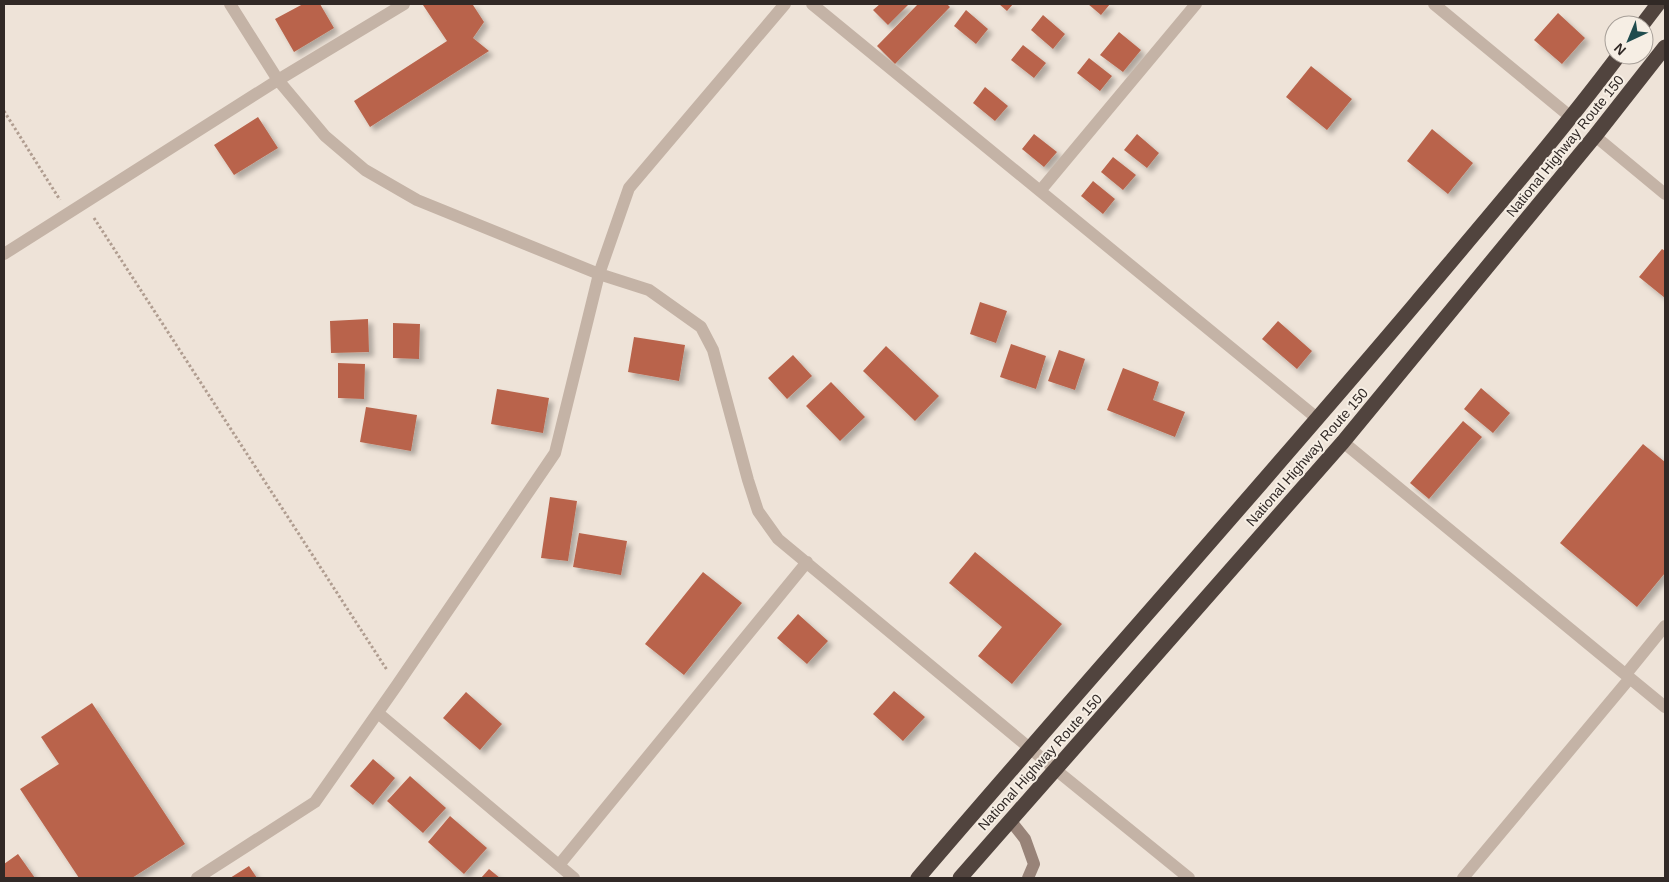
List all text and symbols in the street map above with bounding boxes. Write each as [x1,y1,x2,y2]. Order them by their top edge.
north arrow [1604,15,1654,65]
text: N [1611,40,1629,59]
street label: National Highway Route 150 [1503,72,1627,220]
street label: National Highway Route 150 [1243,385,1371,529]
street label: National Highway Route 150 [975,691,1105,833]

